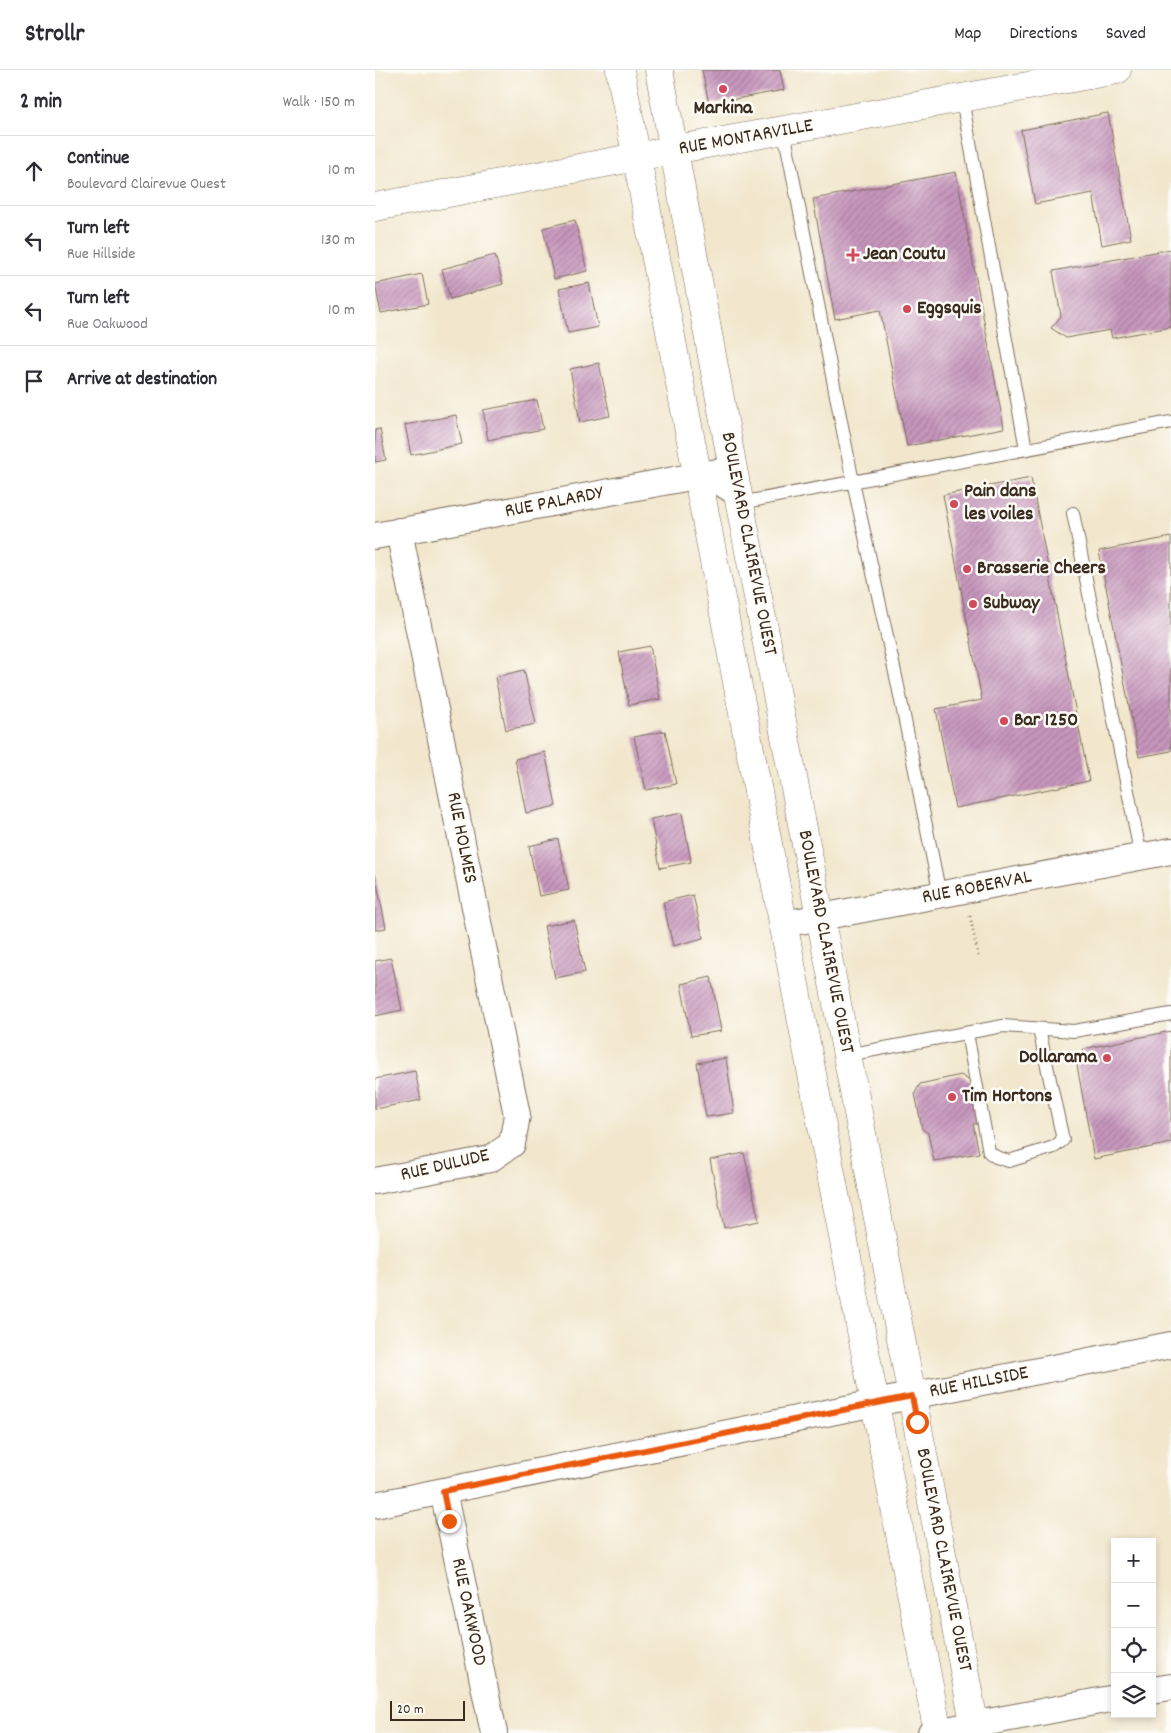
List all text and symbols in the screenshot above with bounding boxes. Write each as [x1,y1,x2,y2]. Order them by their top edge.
text: Strollr [25,18,84,52]
text: Map [954,22,981,47]
text: Directions [1009,22,1078,47]
text: Saved [1106,22,1146,47]
marker: Markina [717,83,729,95]
text: 2 min [20,88,62,118]
text: Walk · 150 m [283,91,355,114]
place label: Markina [694,95,753,123]
street label: RUE MONTARVILLE [677,112,815,164]
text: Continue [67,146,129,173]
icon: ahead [20,157,48,185]
text: 10 m [328,159,355,182]
text: Boulevard Clairevue Ouest [67,173,226,196]
text: Turn left [67,216,130,243]
icon: left [20,227,48,255]
text: 130 m [321,229,355,252]
place label: Jean Coutu [863,241,946,269]
text: Rue Hillside [67,243,135,266]
marker: Jean Coutu [847,249,859,261]
text: Turn left [67,286,130,313]
place label: Eggsquis [917,295,982,323]
icon: left [20,297,48,325]
text: 10 m [328,299,355,322]
marker: Eggsquis [901,303,913,315]
text: Rue Oakwood [67,313,148,336]
icon: arrive [20,367,48,395]
text: Arrive at destination [67,367,217,394]
street label: BOULEVARD CLAIREVUE OUEST [713,430,783,658]
place label: Pain dans les voiles [964,478,1036,529]
street label: RUE PALARDY [502,480,606,526]
marker: Pain dans les voiles [948,498,960,510]
place label: Brasserie Cheers [977,555,1106,583]
marker: Brasserie Cheers [961,563,973,575]
place label: Subway [983,590,1040,618]
marker: Subway [967,598,979,610]
place label: Bar 1250 [1014,707,1078,735]
marker: Bar 1250 [998,715,1010,727]
street label: RUE HOLMES [438,790,484,886]
street label: BOULEVARD CLAIREVUE OUEST [790,828,860,1056]
street label: RUE ROBERVAL [920,864,1034,912]
place label: Dollarama [1019,1044,1098,1072]
marker: Dollarama [1101,1052,1113,1064]
place label: Tim Hortons [962,1083,1052,1111]
marker: Tim Hortons [946,1091,958,1103]
street label: RUE DULUDE [398,1142,492,1190]
street label: RUE HILLSIDE [927,1360,1031,1406]
route start [906,1411,929,1434]
street label: BOULEVARD CLAIREVUE OUEST [908,1446,978,1674]
route end [438,1510,461,1533]
map controls [1111,1538,1156,1718]
button: + [1111,1538,1156,1583]
street label: RUE OAKWOOD [443,1556,493,1668]
button: − [1111,1583,1156,1628]
button: locate [1111,1628,1156,1673]
button: layers [1111,1673,1156,1718]
scale bar [390,1698,465,1721]
text: 20 m [397,1700,424,1720]

